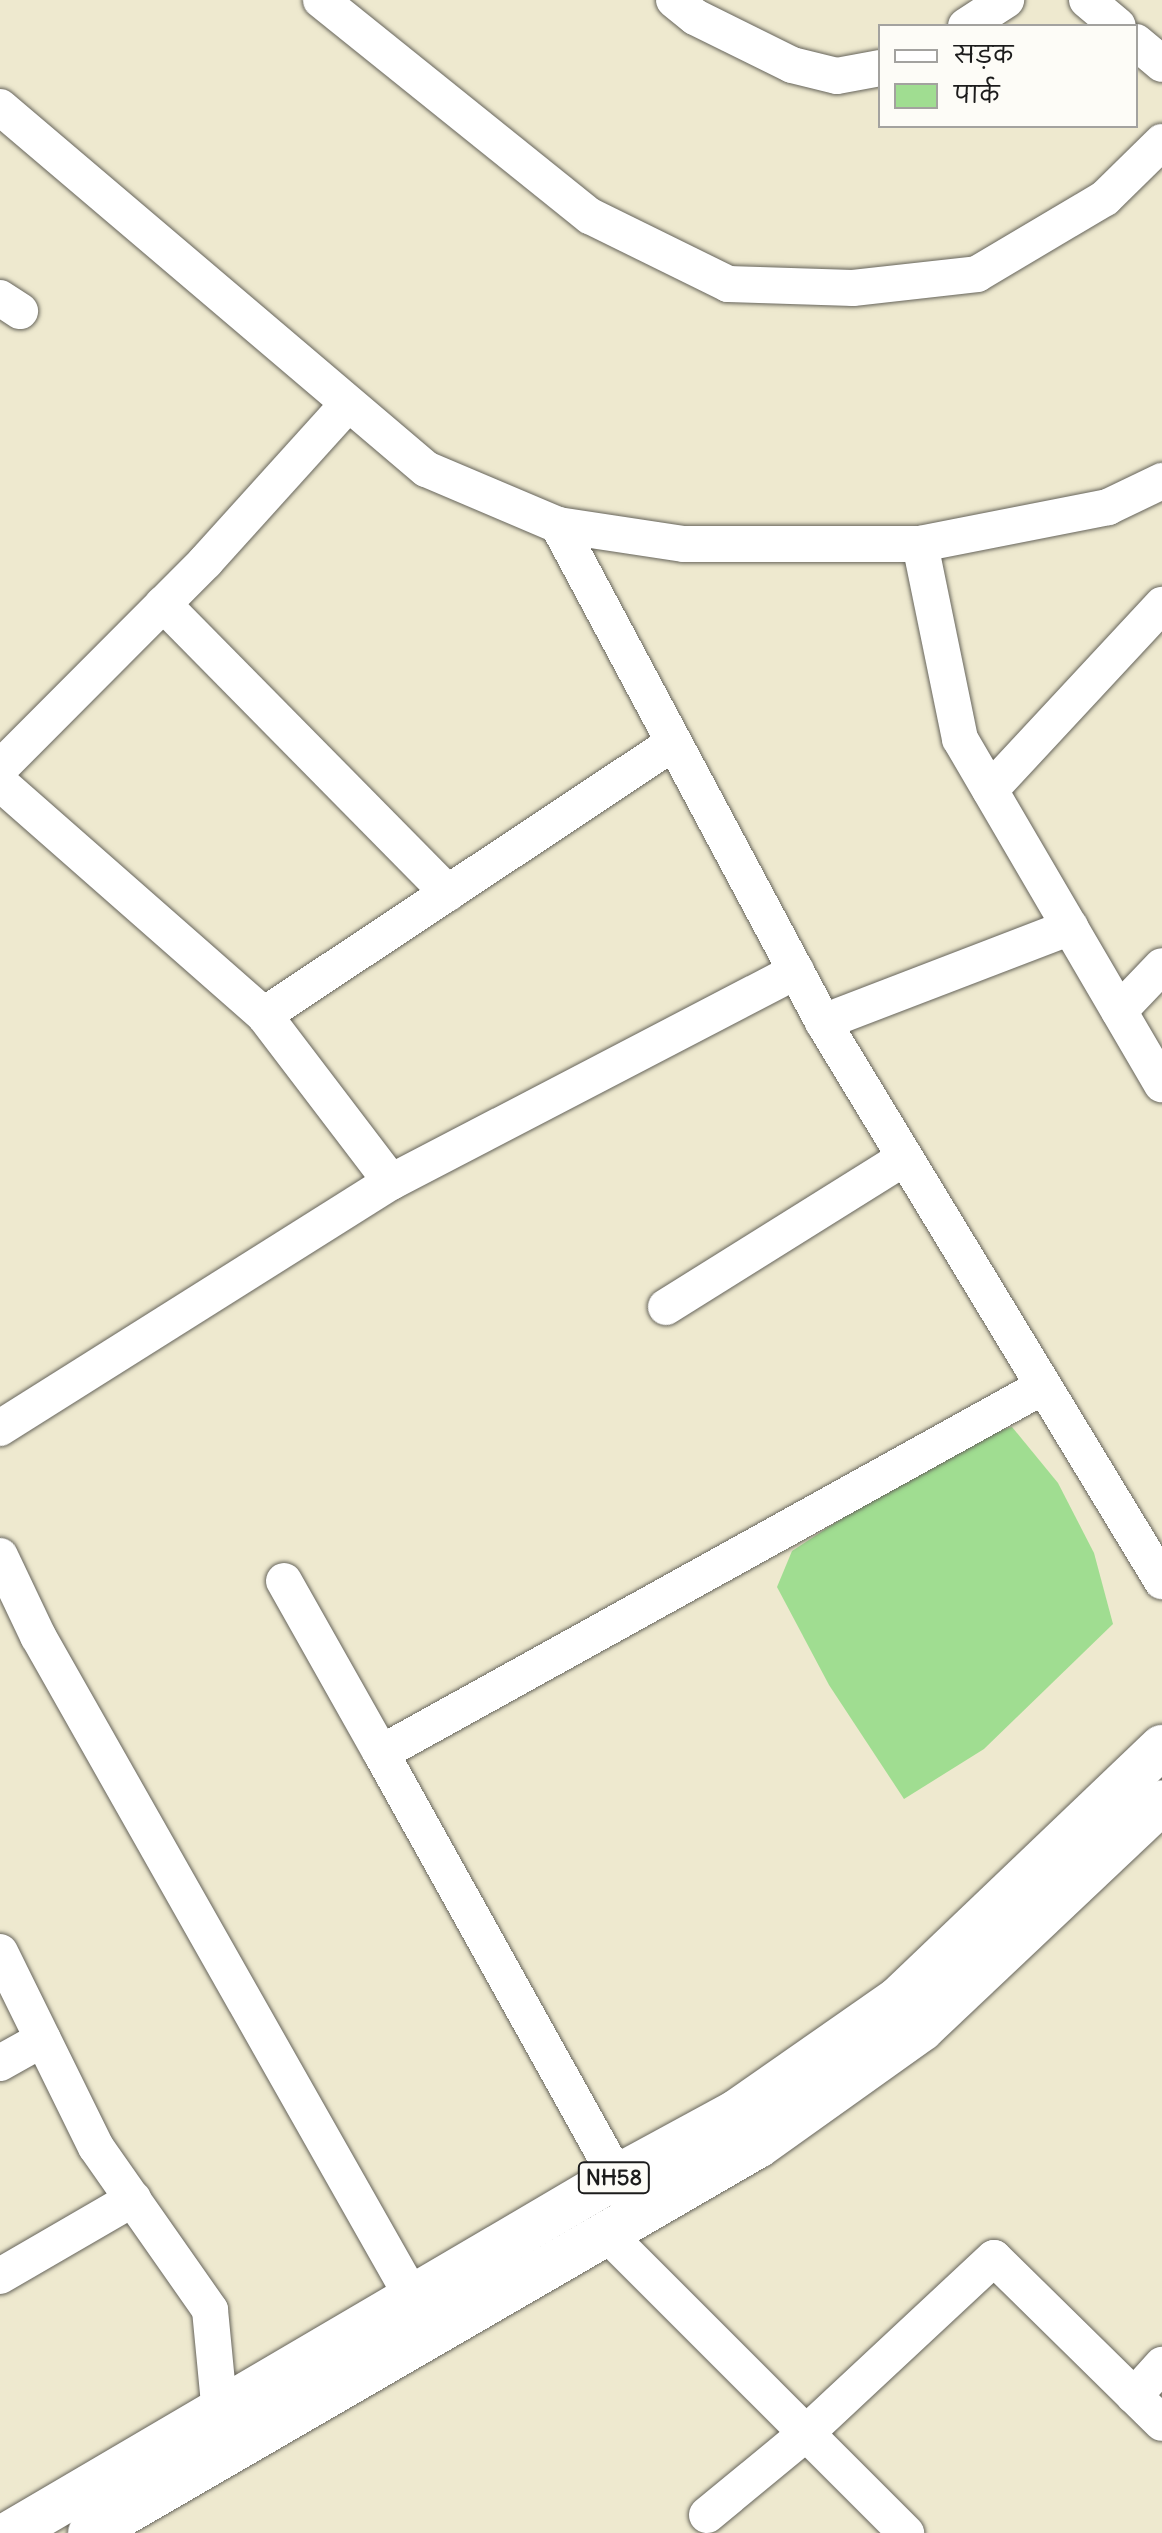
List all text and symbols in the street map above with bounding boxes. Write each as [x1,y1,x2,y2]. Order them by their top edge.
legend [878,24,1138,128]
text: सड़क [954,39,1013,69]
text: पार्क [954,79,999,109]
road number: NH58 [576,2160,652,2196]

